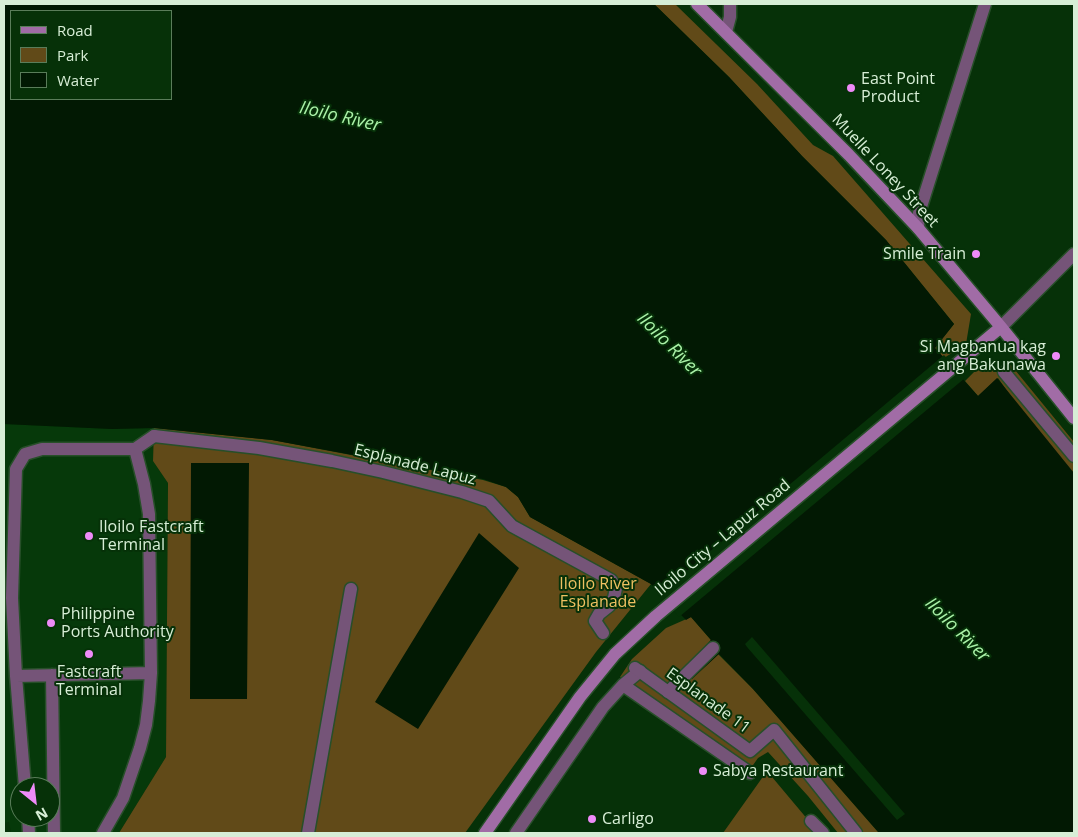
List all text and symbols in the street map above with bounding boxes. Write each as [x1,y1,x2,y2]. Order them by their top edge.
legend [10,10,172,100]
text: Road [57,20,93,40]
text: Park [57,45,88,65]
place label: East Point Product [861,69,935,107]
text: Water [57,70,99,90]
marker: East Point Product [845,82,857,94]
water label: Iloilo River [297,97,383,137]
street label: Muelle Loney Street [827,110,943,232]
place label: Smile Train [883,244,966,264]
marker: Smile Train [970,248,982,260]
water label: Iloilo River [632,308,706,382]
place label: Si Magbanua kag ang Bakunawa [920,337,1046,375]
marker: Si Magbanua kag ang Bakunawa [1050,350,1062,362]
street label: Esplanade Lapuz [352,441,478,489]
street label: Iloilo City – Lapuz Road [651,476,795,600]
place label: Iloilo Fastcraft Terminal [99,517,204,555]
marker: Iloilo Fastcraft Terminal [83,530,95,542]
park label: Iloilo River Esplanade [559,574,637,612]
water label: Iloilo River [920,593,994,667]
place label: Philippine Ports Authority [61,604,174,642]
marker: Philippine Ports Authority [45,617,57,629]
marker: Fastcraft Terminal [83,648,95,660]
place label: Fastcraft Terminal [56,662,122,700]
street label: Esplanade 11 [662,664,754,738]
place label: Sabya Restaurant [713,761,843,781]
marker: Sabya Restaurant [697,765,709,777]
north arrow [10,777,60,827]
text: N [32,804,52,826]
place label: Carligo [602,809,654,829]
marker: Carligo [586,813,598,825]

